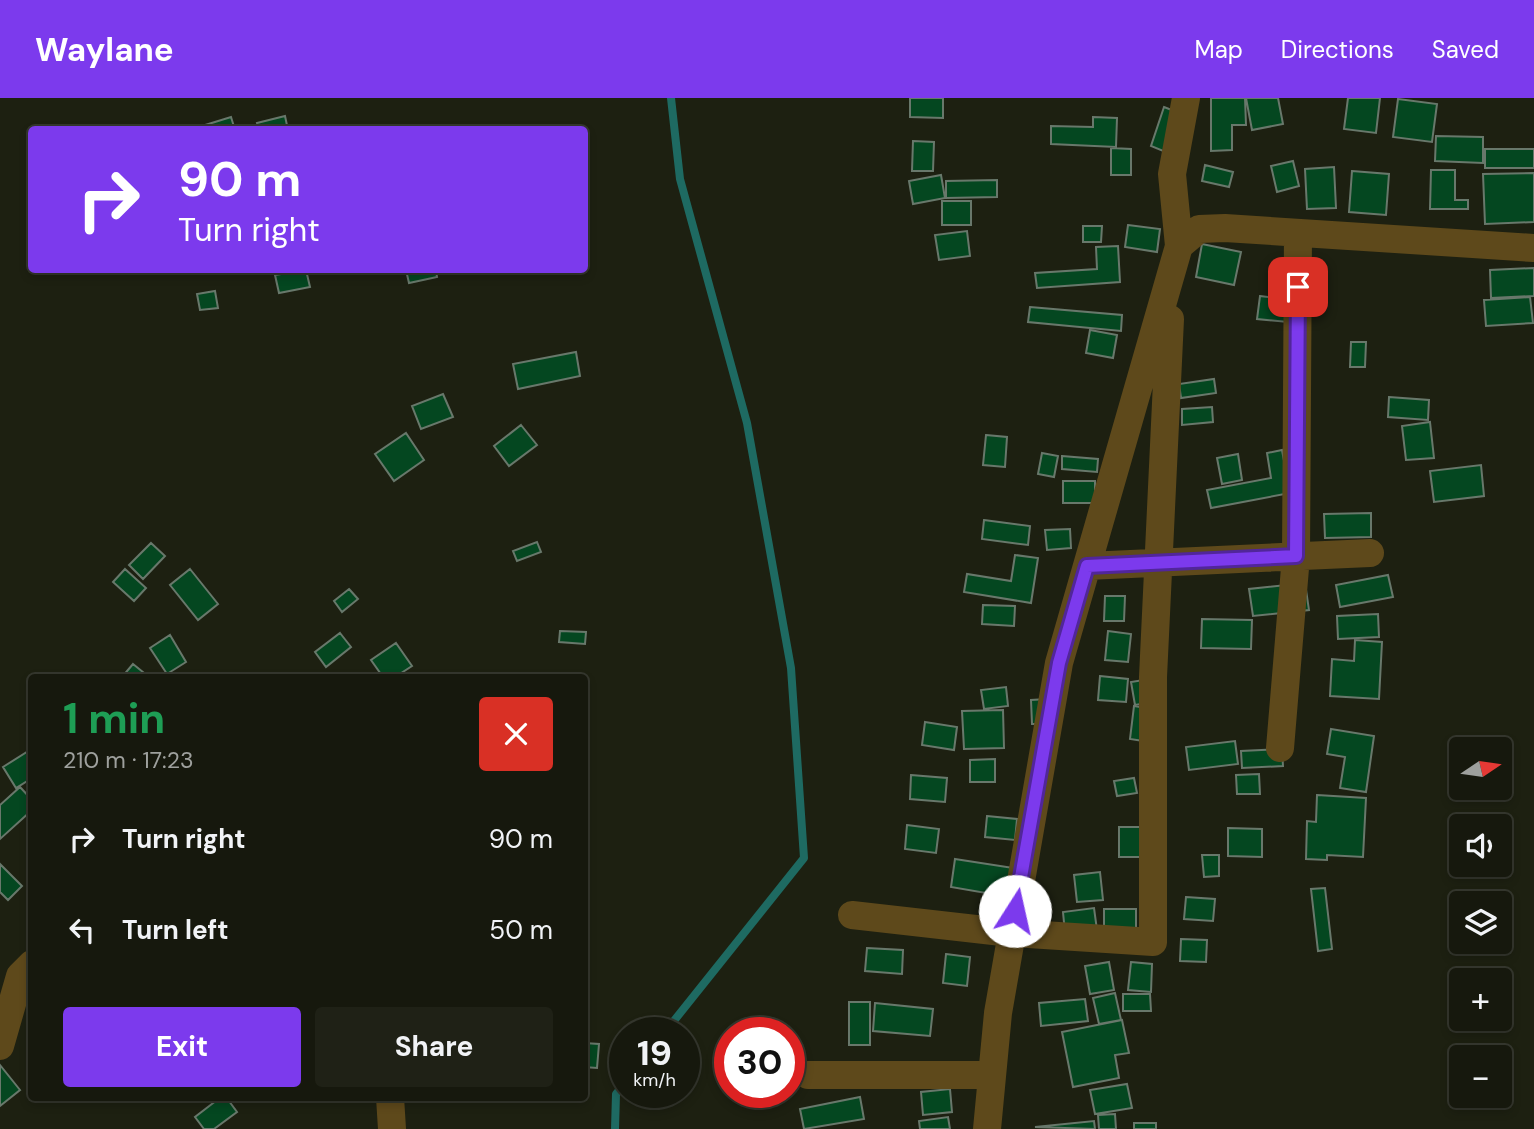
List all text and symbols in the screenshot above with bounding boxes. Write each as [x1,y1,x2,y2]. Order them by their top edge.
text: Waylane [35,28,174,71]
text: Map [1195,34,1243,65]
text: Directions [1281,34,1394,65]
text: Saved [1432,34,1499,65]
text: 90 m [178,147,301,211]
icon: right [63,154,154,245]
text: Turn right [178,209,320,251]
pin [1268,257,1328,317]
icon: arrive [1279,268,1317,306]
text: 1 min [63,691,165,746]
button: close [479,697,553,771]
north arrow [1449,737,1512,800]
map controls [1449,737,1512,1108]
text: 210 m · 17:23 [63,745,194,775]
button: sound [1449,814,1512,877]
icon: right [63,820,101,858]
text: Turn right [122,822,246,856]
text: 90 m [489,822,553,856]
position arrow [978,874,1052,948]
button: layers [1449,891,1512,954]
icon: left [63,911,101,949]
text: Turn left [122,913,229,947]
text: 50 m [489,913,553,947]
button: + [1449,968,1512,1031]
button: Exit [63,1007,301,1087]
button: Share [315,1007,553,1087]
speed limit sign: 30 [714,1017,805,1108]
text: 19 [637,1030,672,1076]
button: − [1449,1045,1512,1108]
text: km/h [633,1068,676,1092]

